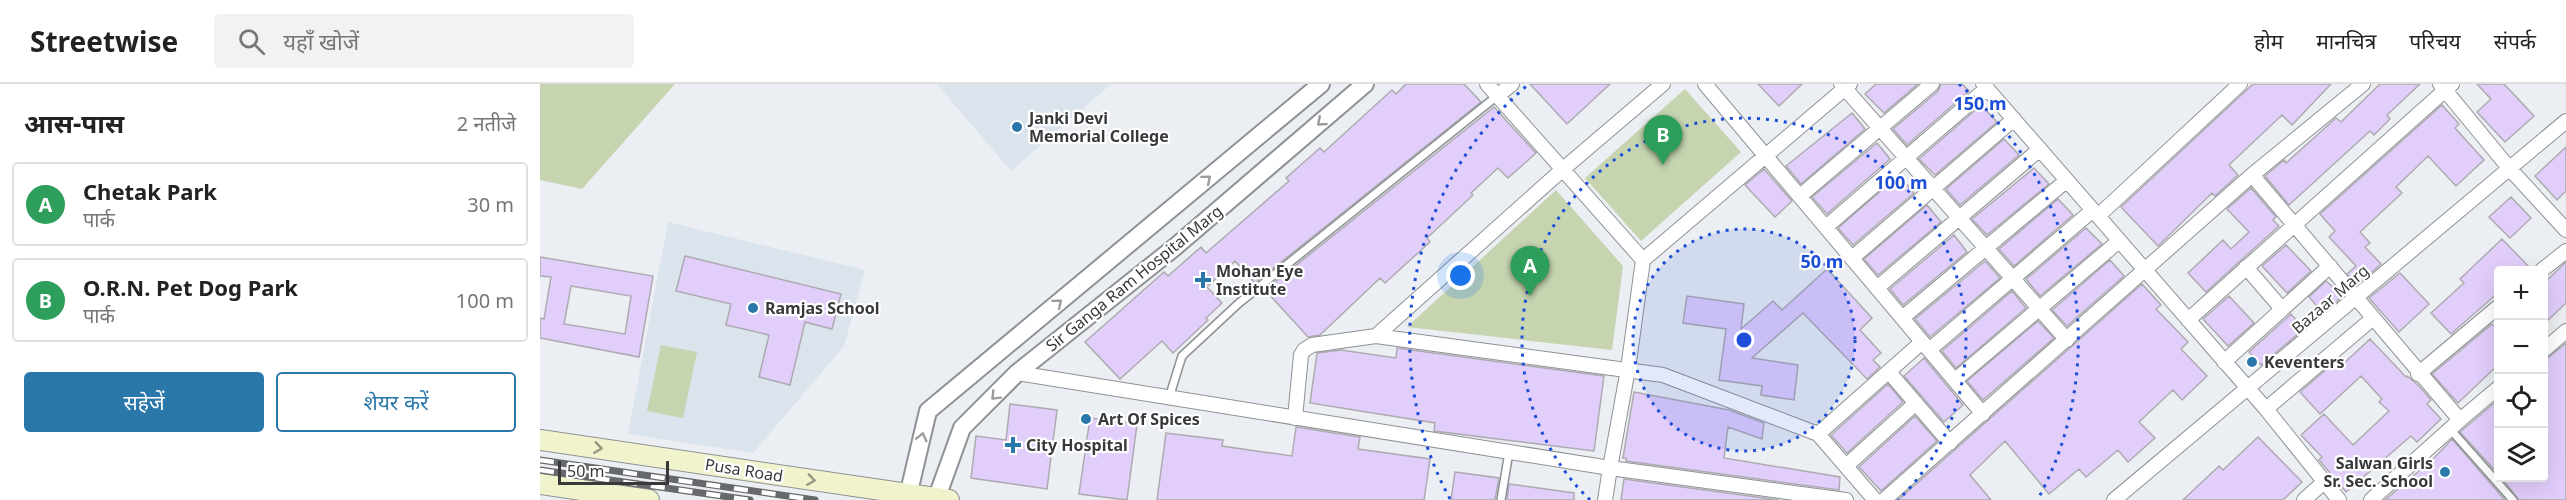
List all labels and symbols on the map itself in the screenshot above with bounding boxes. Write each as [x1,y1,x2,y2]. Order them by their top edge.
text: 150 m [1953,91,2007,115]
place label: Janki Devi Memorial College [1027,107,1169,147]
one-way arrow [1317,115,1328,126]
pin: B [1644,116,1682,165]
marker: Janki Devi Memorial College [1010,120,1024,134]
text: 100 m [1874,170,1928,194]
one-way arrow [1201,175,1212,186]
street label: Sir Ganga Ram Hospital Marg [1041,200,1227,356]
pin: A [1510,246,1550,296]
text: 50 m [1801,249,1843,273]
street label: Bazaar Marg [2287,259,2373,339]
place label: Mohan Eye Institute [1216,260,1303,300]
your location [1446,261,1475,290]
marker: Mohan Eye Institute [1194,271,1212,289]
place label: Ramjas School [765,297,879,319]
one-way arrow [1051,300,1062,311]
marker: Ramjas School [746,301,760,315]
centre of rings [1734,330,1754,350]
place label: Keventers [2264,351,2345,373]
marker: Keventers [2245,355,2259,369]
one-way arrow [991,388,1002,399]
place label: Art Of Spices [1098,408,1200,430]
marker: Art Of Spices [1079,412,1093,426]
one-way arrow [914,432,927,442]
place label: City Hospital [1026,434,1128,456]
marker: City Hospital [1004,436,1022,454]
one-way arrow [593,441,603,453]
place label: Salwan Girls Sr. Sec. School [2323,452,2433,492]
street label: Pusa Road [703,453,785,487]
scale bar [558,458,669,486]
marker: Salwan Girls Sr. Sec. School [2438,465,2452,479]
one-way arrow [807,474,816,486]

